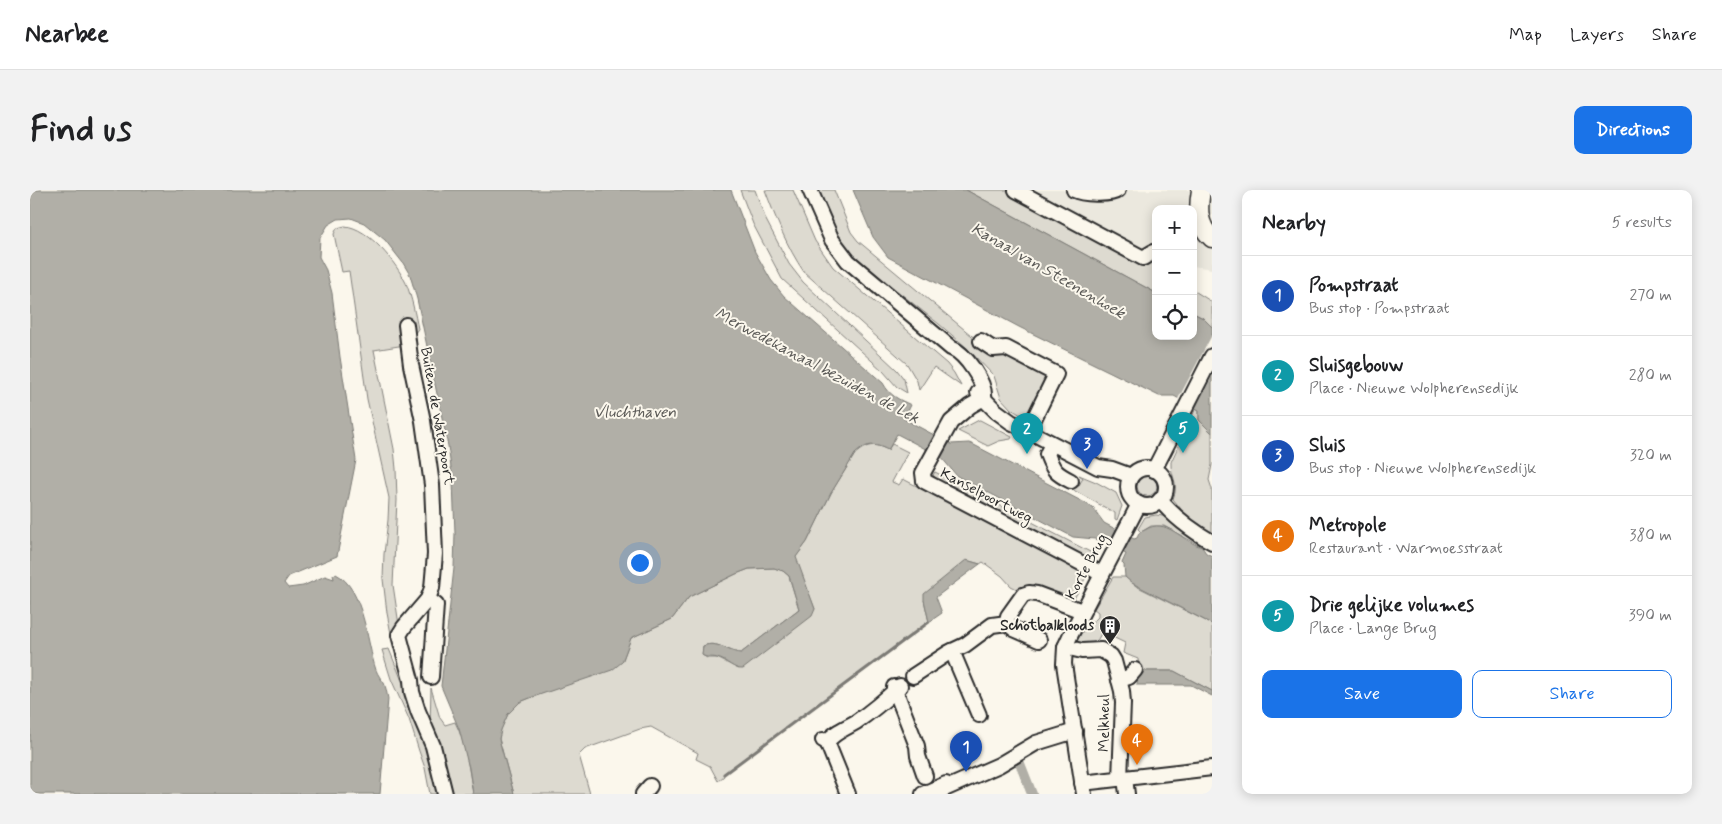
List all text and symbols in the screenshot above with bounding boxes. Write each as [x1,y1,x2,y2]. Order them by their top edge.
text: Nearbee [25,19,109,50]
text: Map [1509,23,1542,47]
text: Layers [1570,23,1624,47]
text: Share [1652,23,1697,47]
button: Directions [1574,106,1692,154]
text: Find us [30,107,132,153]
map controls [1152,205,1197,340]
button: + [1152,205,1197,250]
text: Nearby [1262,209,1326,237]
text: 5 results [1612,212,1672,233]
water label: Kanaal van Steenenhoek [967,218,1129,324]
button: − [1152,250,1197,295]
text: Pompstraat [1309,273,1398,298]
text: 1 [1274,285,1282,306]
text: 270 m [1629,285,1672,306]
button: locate [1152,295,1197,340]
text: Bus stop · Pompstraat [1309,298,1450,319]
water label: Merwedekanaal bezuiden de Lek [711,303,923,429]
street label: Buiten de Waterpoort [415,346,459,487]
text: Sluisgebouw [1309,353,1403,378]
text: 2 [1274,365,1282,386]
text: 280 m [1629,365,1672,386]
text: Place · Nieuwe Wolpherensedijk [1309,378,1519,399]
water label: Vluchthaven [594,402,676,423]
pin: 5 [1167,412,1199,453]
pin: 2 [1011,413,1043,454]
pin: 3 [1071,428,1103,469]
text: Sluis [1309,433,1345,458]
text: 3 [1274,445,1282,466]
text: 320 m [1630,445,1672,466]
text: Bus stop · Nieuwe Wolpherensedijk [1309,458,1536,479]
street label: Kanselpoortweg [936,463,1036,530]
text: Metropole [1309,513,1386,538]
text: 4 [1273,525,1283,546]
text: 380 m [1629,525,1672,546]
street label: Korte Brug [1061,530,1114,604]
text: Restaurant · Warmoesstraat [1309,538,1503,559]
your location [627,550,653,576]
text: Drie gelijke volumes [1309,593,1474,618]
text: 5 [1273,605,1283,626]
text: 390 m [1629,605,1672,626]
building icon: Schotbalkloods [1098,614,1122,645]
place label: Schotbalkloods [1000,616,1094,636]
text: Place · Lange Brug [1309,618,1436,639]
button: Save [1262,670,1462,718]
button: Share [1472,670,1672,718]
street label: Melkheul [1095,694,1115,752]
pin: 4 [1121,724,1153,765]
pin: 1 [950,731,982,772]

